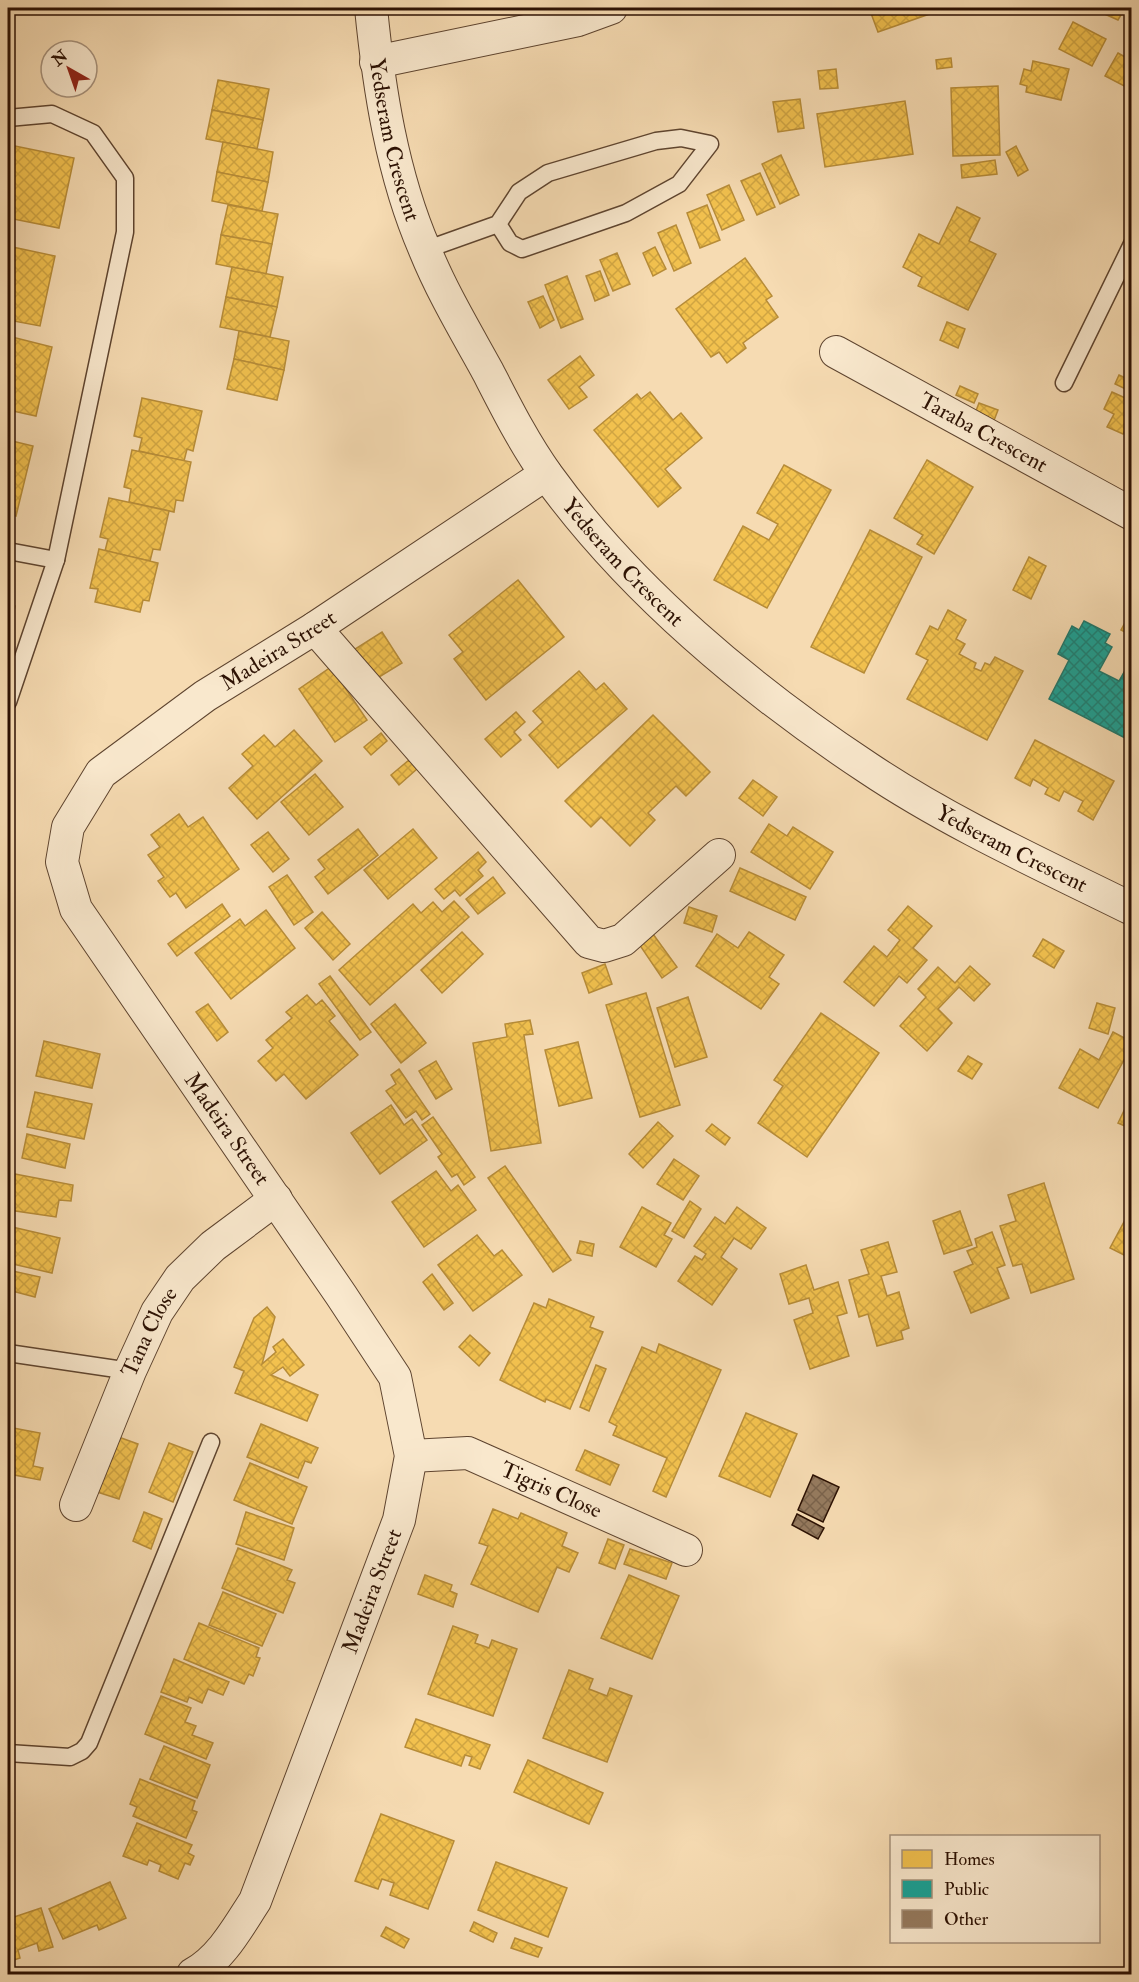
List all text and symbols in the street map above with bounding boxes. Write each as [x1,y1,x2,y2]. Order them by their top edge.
north arrow [39,39,99,99]
text: N [47,46,72,71]
street label: Yedseram Crescent [363,57,426,225]
street label: Taraba Crescent [914,386,1052,479]
street label: Yedseram Crescent [556,492,690,633]
street label: Madeira Street [215,604,342,697]
street label: Yedseram Crescent [931,799,1092,899]
street label: Madeira Street [178,1067,276,1191]
street label: Tana Close [115,1282,184,1381]
street label: Tigris Close [496,1455,606,1525]
street label: Madeira Street [336,1525,408,1657]
legend [890,1835,1100,1943]
text: Homes [944,1848,995,1871]
text: Public [944,1878,989,1901]
text: Other [944,1908,988,1931]

